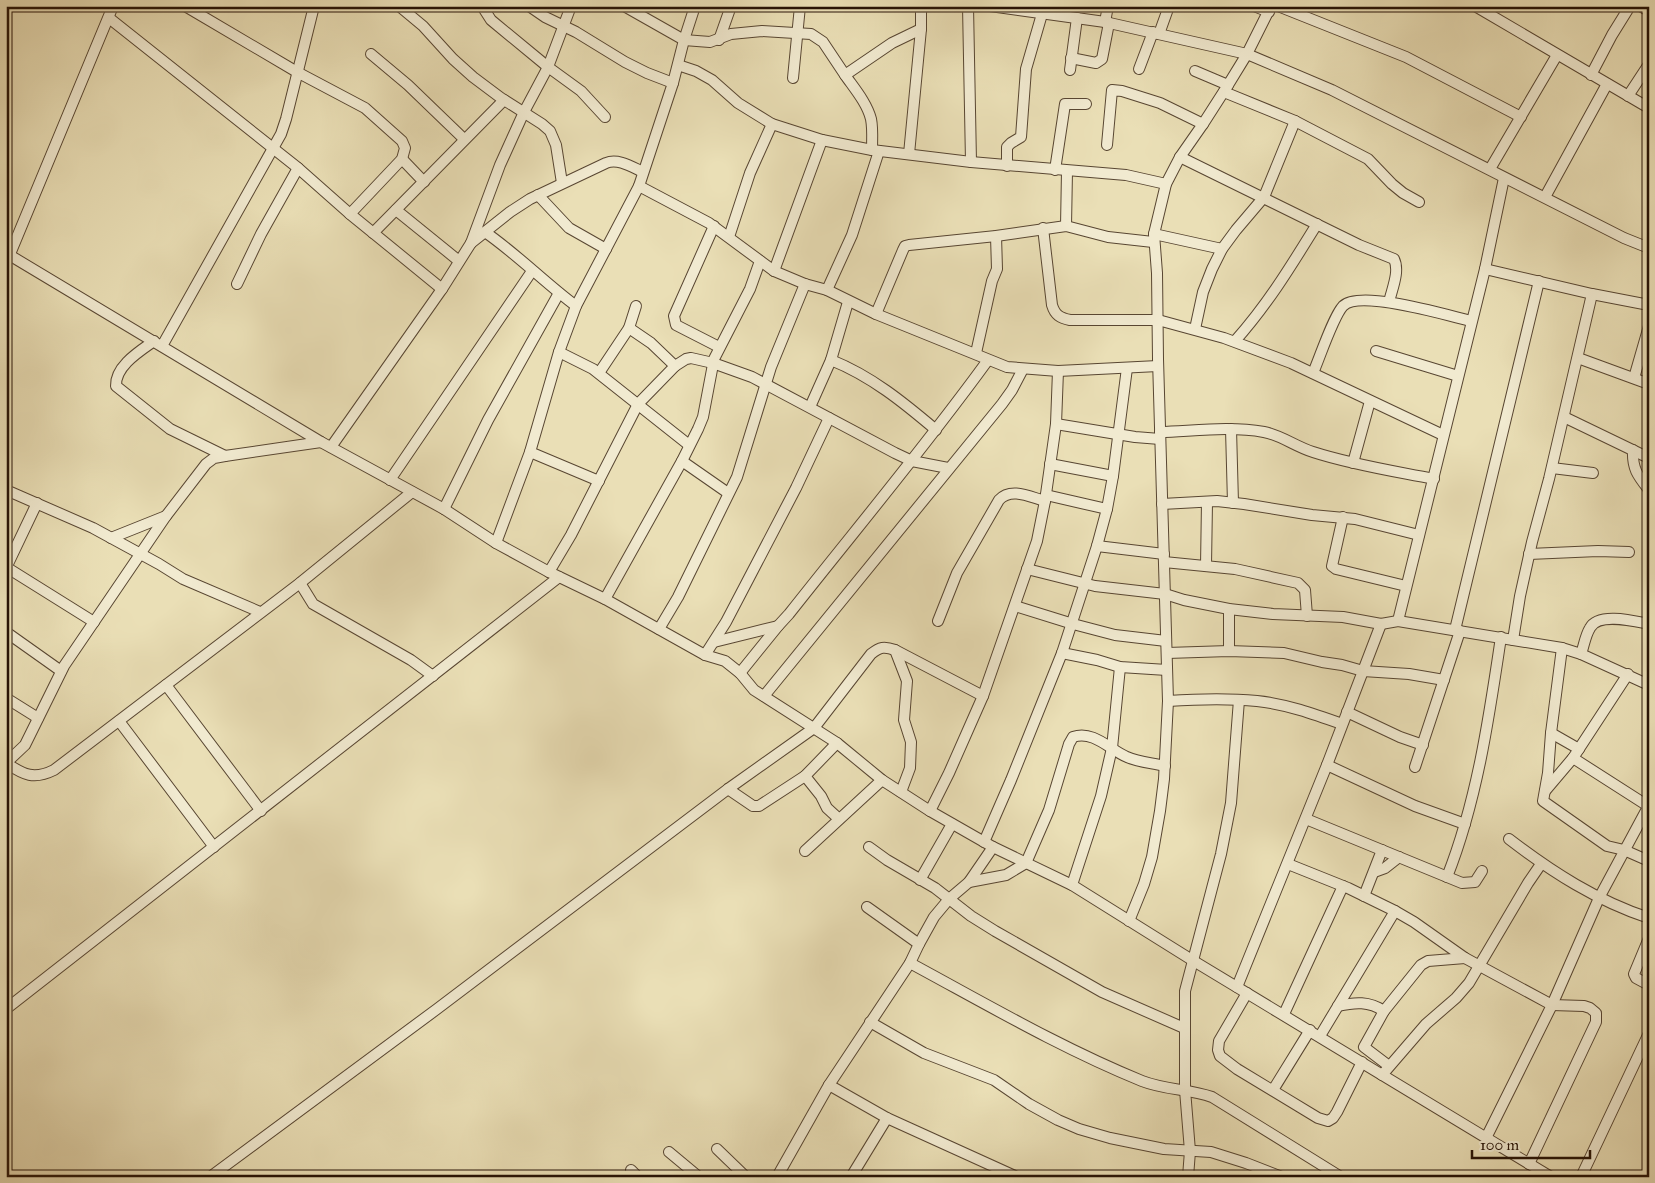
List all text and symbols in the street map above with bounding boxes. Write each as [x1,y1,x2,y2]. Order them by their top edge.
scale bar [1472,1128,1590,1160]
text: 100 m [1480,1136,1520,1154]

